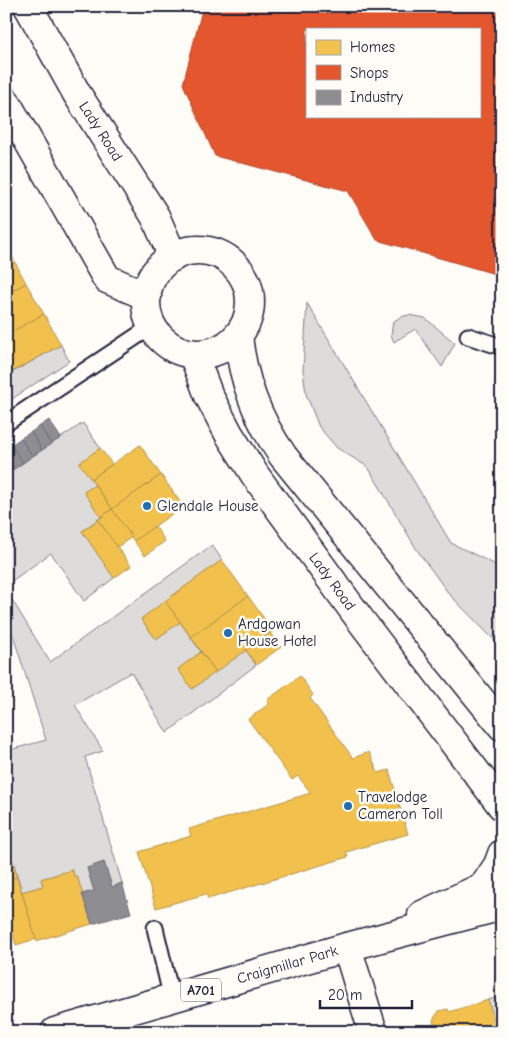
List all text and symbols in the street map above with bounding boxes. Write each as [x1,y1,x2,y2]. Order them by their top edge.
legend [306,28,480,118]
text: Homes [350,38,395,56]
text: Shops [350,64,388,82]
text: Industry [350,88,403,106]
street label: Lady Road [75,98,127,164]
place label: Glendale House [157,497,259,515]
marker: Glendale House [141,500,153,512]
street label: Lady Road [305,549,359,614]
place label: Ardgowan House Hotel [238,615,316,650]
marker: Ardgowan House Hotel [222,627,234,639]
place label: Travelodge Cameron Toll [358,788,443,823]
marker: Travelodge Cameron Toll [342,800,354,812]
street label: Craigmillar Park [235,941,340,988]
road number: A701 [181,978,221,1002]
scale bar [320,978,413,1010]
text: 20 m [328,986,362,1004]

